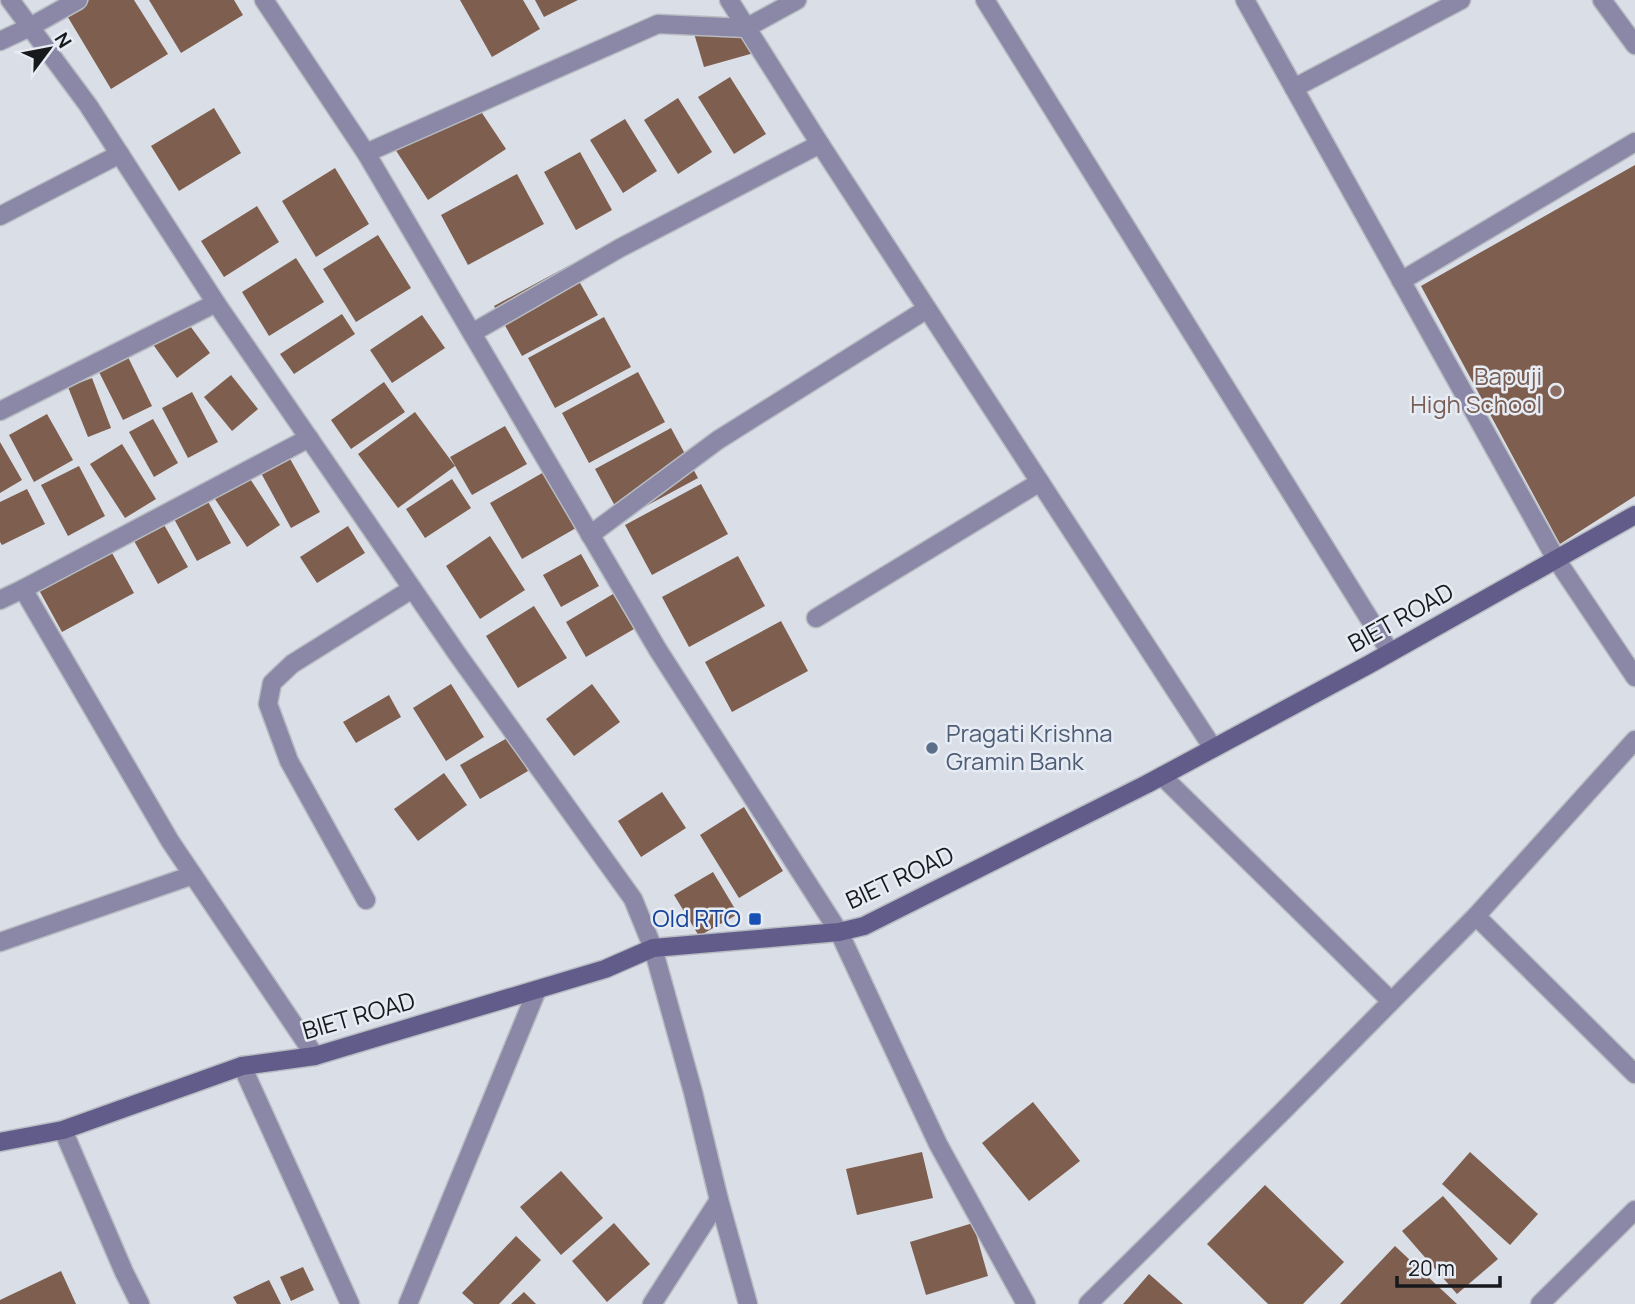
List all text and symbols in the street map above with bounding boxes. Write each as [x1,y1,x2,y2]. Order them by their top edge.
north arrow [14,14,84,84]
text: N [49,27,78,53]
place label: Bapuji High School [1410,359,1542,420]
marker: Bapuji High School [1548,383,1564,399]
street label: BIET ROAD [1342,574,1459,659]
place label: Pragati Krishna Gramin Bank [946,716,1113,777]
marker: Pragati Krishna Gramin Bank [924,740,940,756]
street label: BIET ROAD [840,837,959,916]
place label: Old RTO [652,901,741,934]
marker: Old RTO [747,911,763,927]
street label: BIET ROAD [298,983,419,1046]
scale bar [1397,1244,1500,1288]
text: 20 m [1408,1254,1455,1282]

